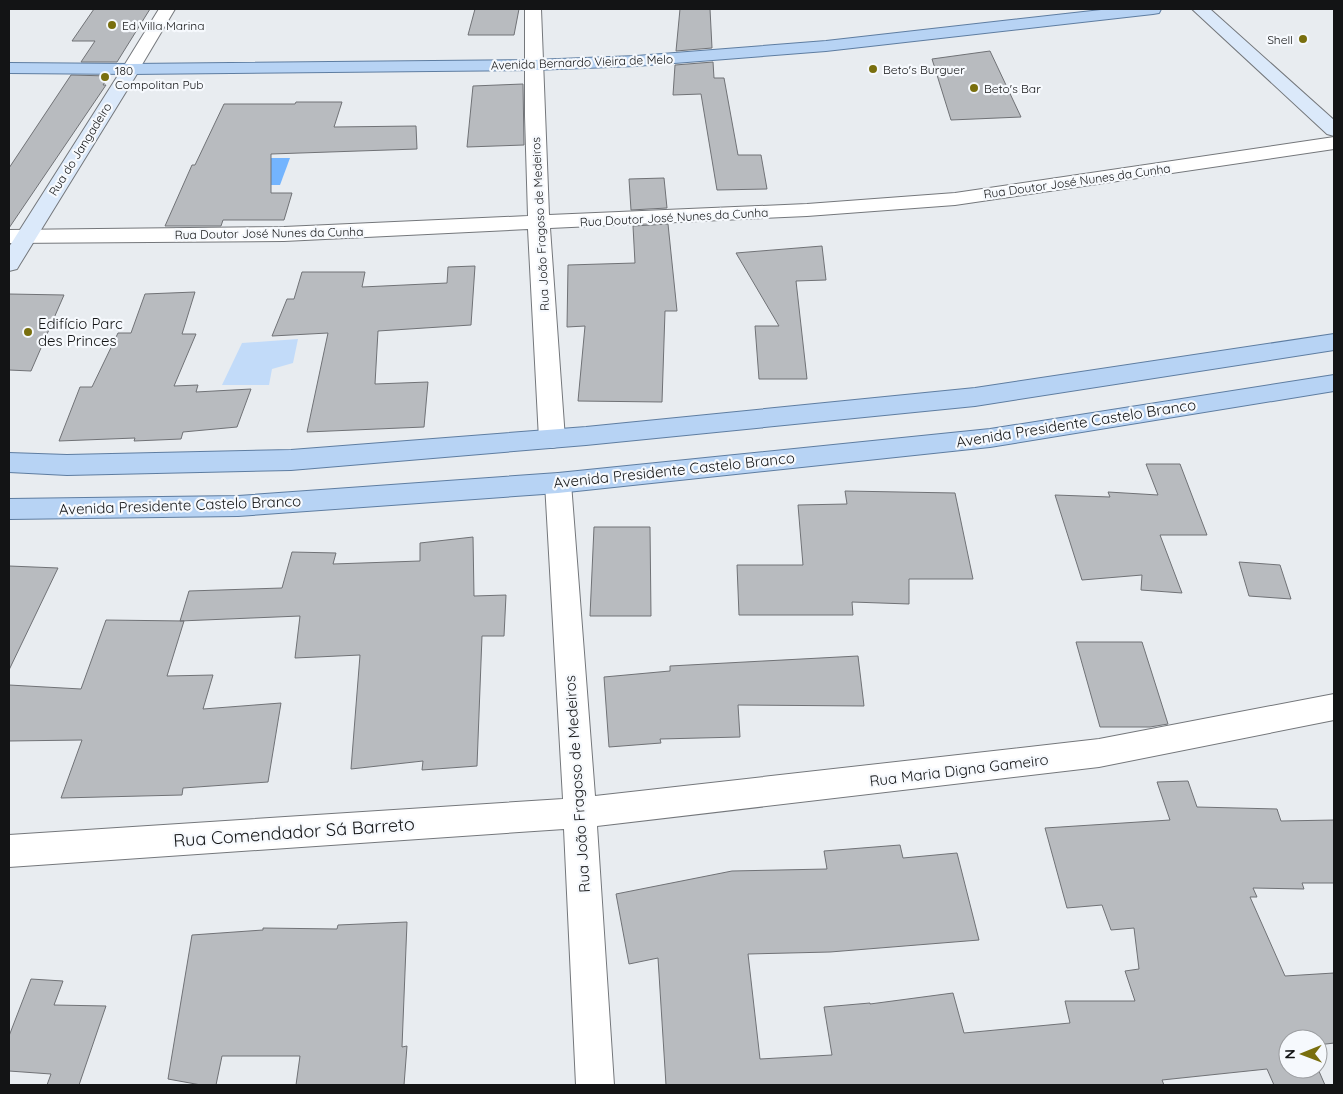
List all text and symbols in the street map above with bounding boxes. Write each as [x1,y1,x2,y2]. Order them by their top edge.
place label: Ed Villa Marina [122,18,205,33]
marker: Ed Villa Marina [106,19,118,31]
place label: Shell [1267,32,1293,47]
marker: Shell [1297,33,1309,45]
street label: Avenida Bernardo Vieira de Melo [491,51,673,73]
place label: Beto's Burguer [883,62,965,77]
place label: 180 Compolitan Pub [115,63,204,92]
marker: Beto's Burguer [867,63,879,75]
marker: 180 Compolitan Pub [99,71,111,83]
place label: Beto's Bar [984,81,1041,96]
marker: Beto's Bar [968,82,980,94]
street label: Rua do Jangadeiro [45,100,115,198]
street label: Rua João Fragoso de Medeiros [528,136,552,311]
street label: Rua Doutor José Nunes da Cunha [982,160,1172,202]
street label: Rua Doutor José Nunes da Cunha [579,205,769,229]
street label: Rua Doutor José Nunes da Cunha [175,224,363,242]
place label: Edifício Parc des Princes [38,314,123,350]
marker: Edifício Parc des Princes [22,326,34,338]
street label: Avenida Presidente Castelo Branco [955,395,1197,451]
street label: Avenida Presidente Castelo Branco [552,448,796,492]
street label: Avenida Presidente Castelo Branco [58,491,302,519]
street label: Rua João Fragoso de Medeiros [560,675,594,893]
street label: Rua Maria Digna Gameiro [868,750,1050,790]
street label: Rua Comendador Sá Barreto [172,812,416,852]
north arrow [1278,1029,1328,1079]
text: N [1281,1049,1299,1060]

